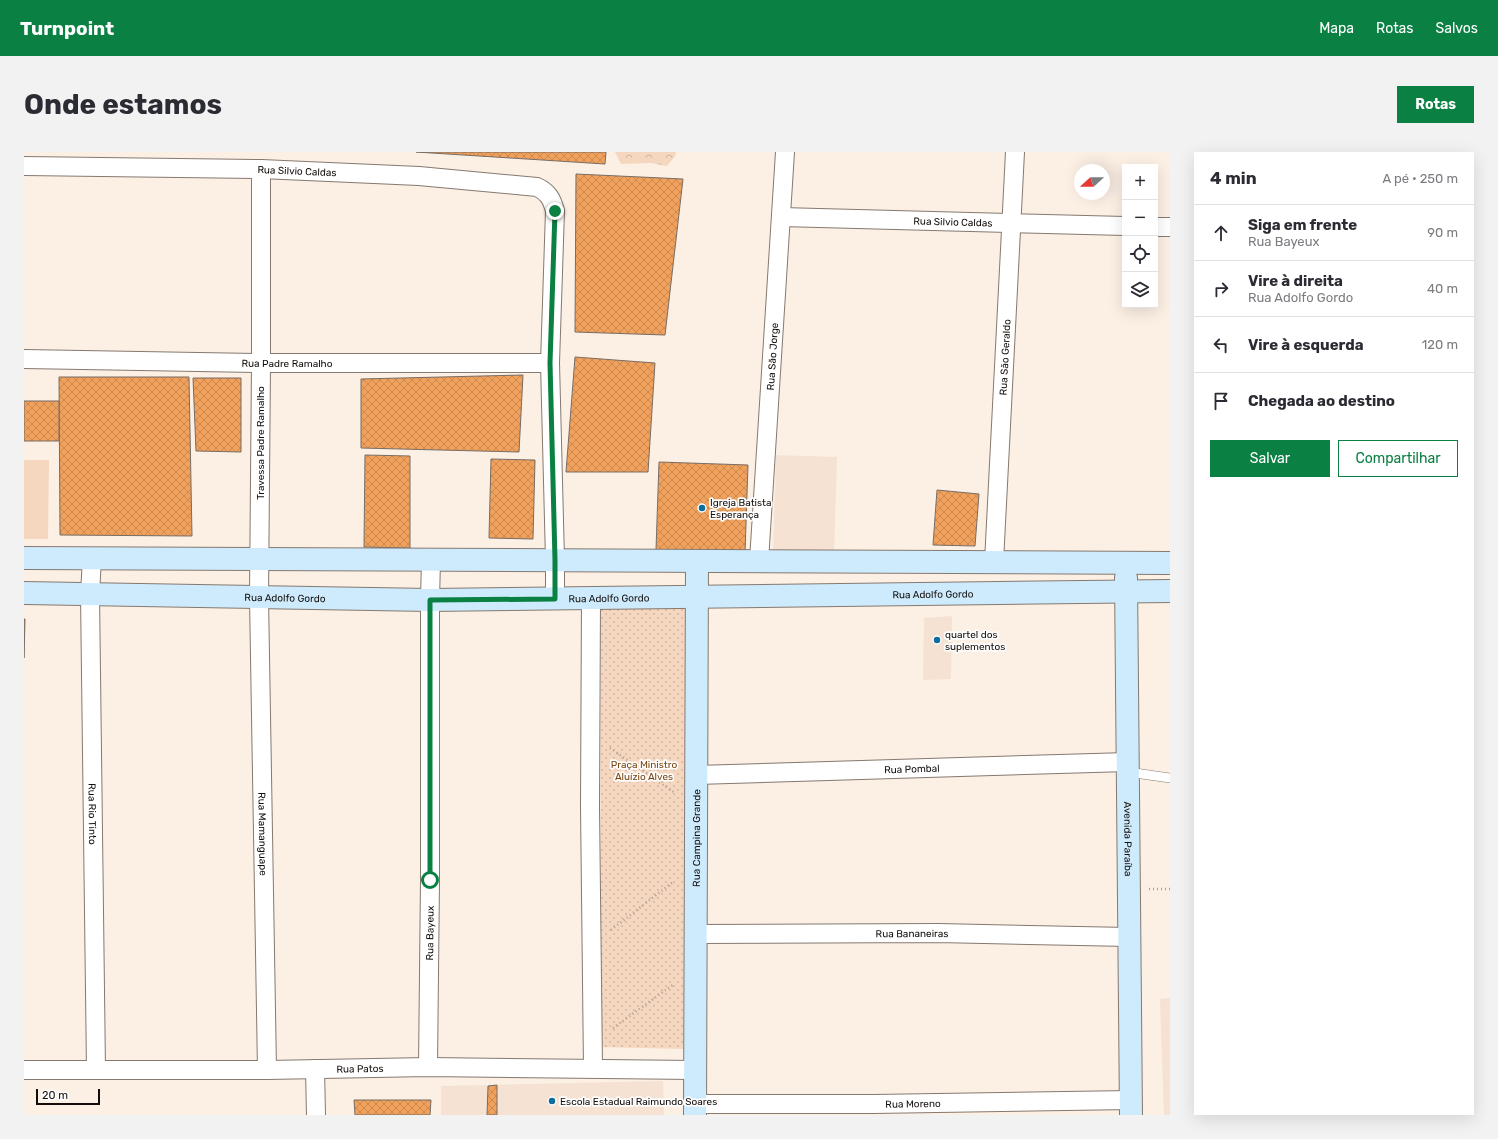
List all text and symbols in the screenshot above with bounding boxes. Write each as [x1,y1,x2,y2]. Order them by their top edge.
text: Turnpoint [20,17,114,40]
text: Mapa [1319,20,1354,37]
text: Rotas [1376,20,1413,37]
text: Salvos [1435,20,1478,37]
button: Rotas [1397,86,1474,123]
text: Onde estamos [24,88,222,121]
street label: Rua Silvio Caldas [257,164,337,179]
north arrow [1074,164,1110,200]
map controls [1122,164,1158,308]
button: + [1122,164,1158,200]
text: 4 min [1210,168,1257,188]
text: A pé · 250 m [1382,171,1458,186]
button: − [1122,200,1158,236]
route end [546,202,564,220]
street label: Rua Silvio Caldas [913,215,993,230]
text: Siga em frente [1248,216,1357,234]
icon: ahead [1210,222,1232,244]
text: 90 m [1427,225,1458,240]
text: Rua Bayeux [1248,234,1319,249]
button: locate [1122,236,1158,272]
button: layers [1122,272,1158,308]
text: Vire à direita [1248,272,1343,290]
icon: right [1210,278,1232,300]
text: 40 m [1427,281,1458,296]
text: Rua Adolfo Gordo [1248,290,1353,305]
street label: Rua São Geraldo [998,319,1013,396]
street label: Rua São Jorge [765,322,781,391]
icon: left [1210,334,1232,356]
text: Vire à esquerda [1248,336,1364,354]
text: 120 m [1422,337,1458,352]
street label: Rua Padre Ramalho [241,358,333,370]
street label: Travessa Padre Ramalho [255,386,267,500]
icon: arrive [1210,390,1232,412]
text: Chegada ao destino [1248,392,1395,410]
button: Salvar [1210,440,1330,477]
button: Compartilhar [1338,440,1458,477]
place label: Igreja Batista Esperança [710,497,772,521]
marker: Igreja Batista Esperança [697,503,707,513]
street label: Rua Adolfo Gordo [892,588,974,601]
street label: Rua Adolfo Gordo [244,592,326,605]
street label: Rua Adolfo Gordo [568,592,650,605]
place label: quartel dos suplementos [945,629,1005,653]
marker: quartel dos suplementos [932,635,942,645]
park label: Praça Ministro Aluízio Alves [611,759,677,783]
street label: Rua Pombal [884,763,940,776]
street label: Rua Rio Tinto [85,783,98,845]
street label: Rua Campina Grande [691,789,703,887]
street label: Rua Mamanguape [255,792,269,876]
street label: Avenida Paraíba [1121,802,1134,876]
route start [421,871,439,889]
street label: Rua Bayeux [424,905,437,961]
street label: Rua Bananeiras [876,928,949,940]
street label: Rua Patos [336,1063,384,1076]
scale bar [36,1087,100,1106]
text: 20 m [42,1089,68,1102]
marker: Escola Estadual Raimundo Soares [547,1096,557,1106]
place label: Escola Estadual Raimundo Soares [560,1096,717,1108]
street label: Rua Moreno [885,1098,941,1111]

